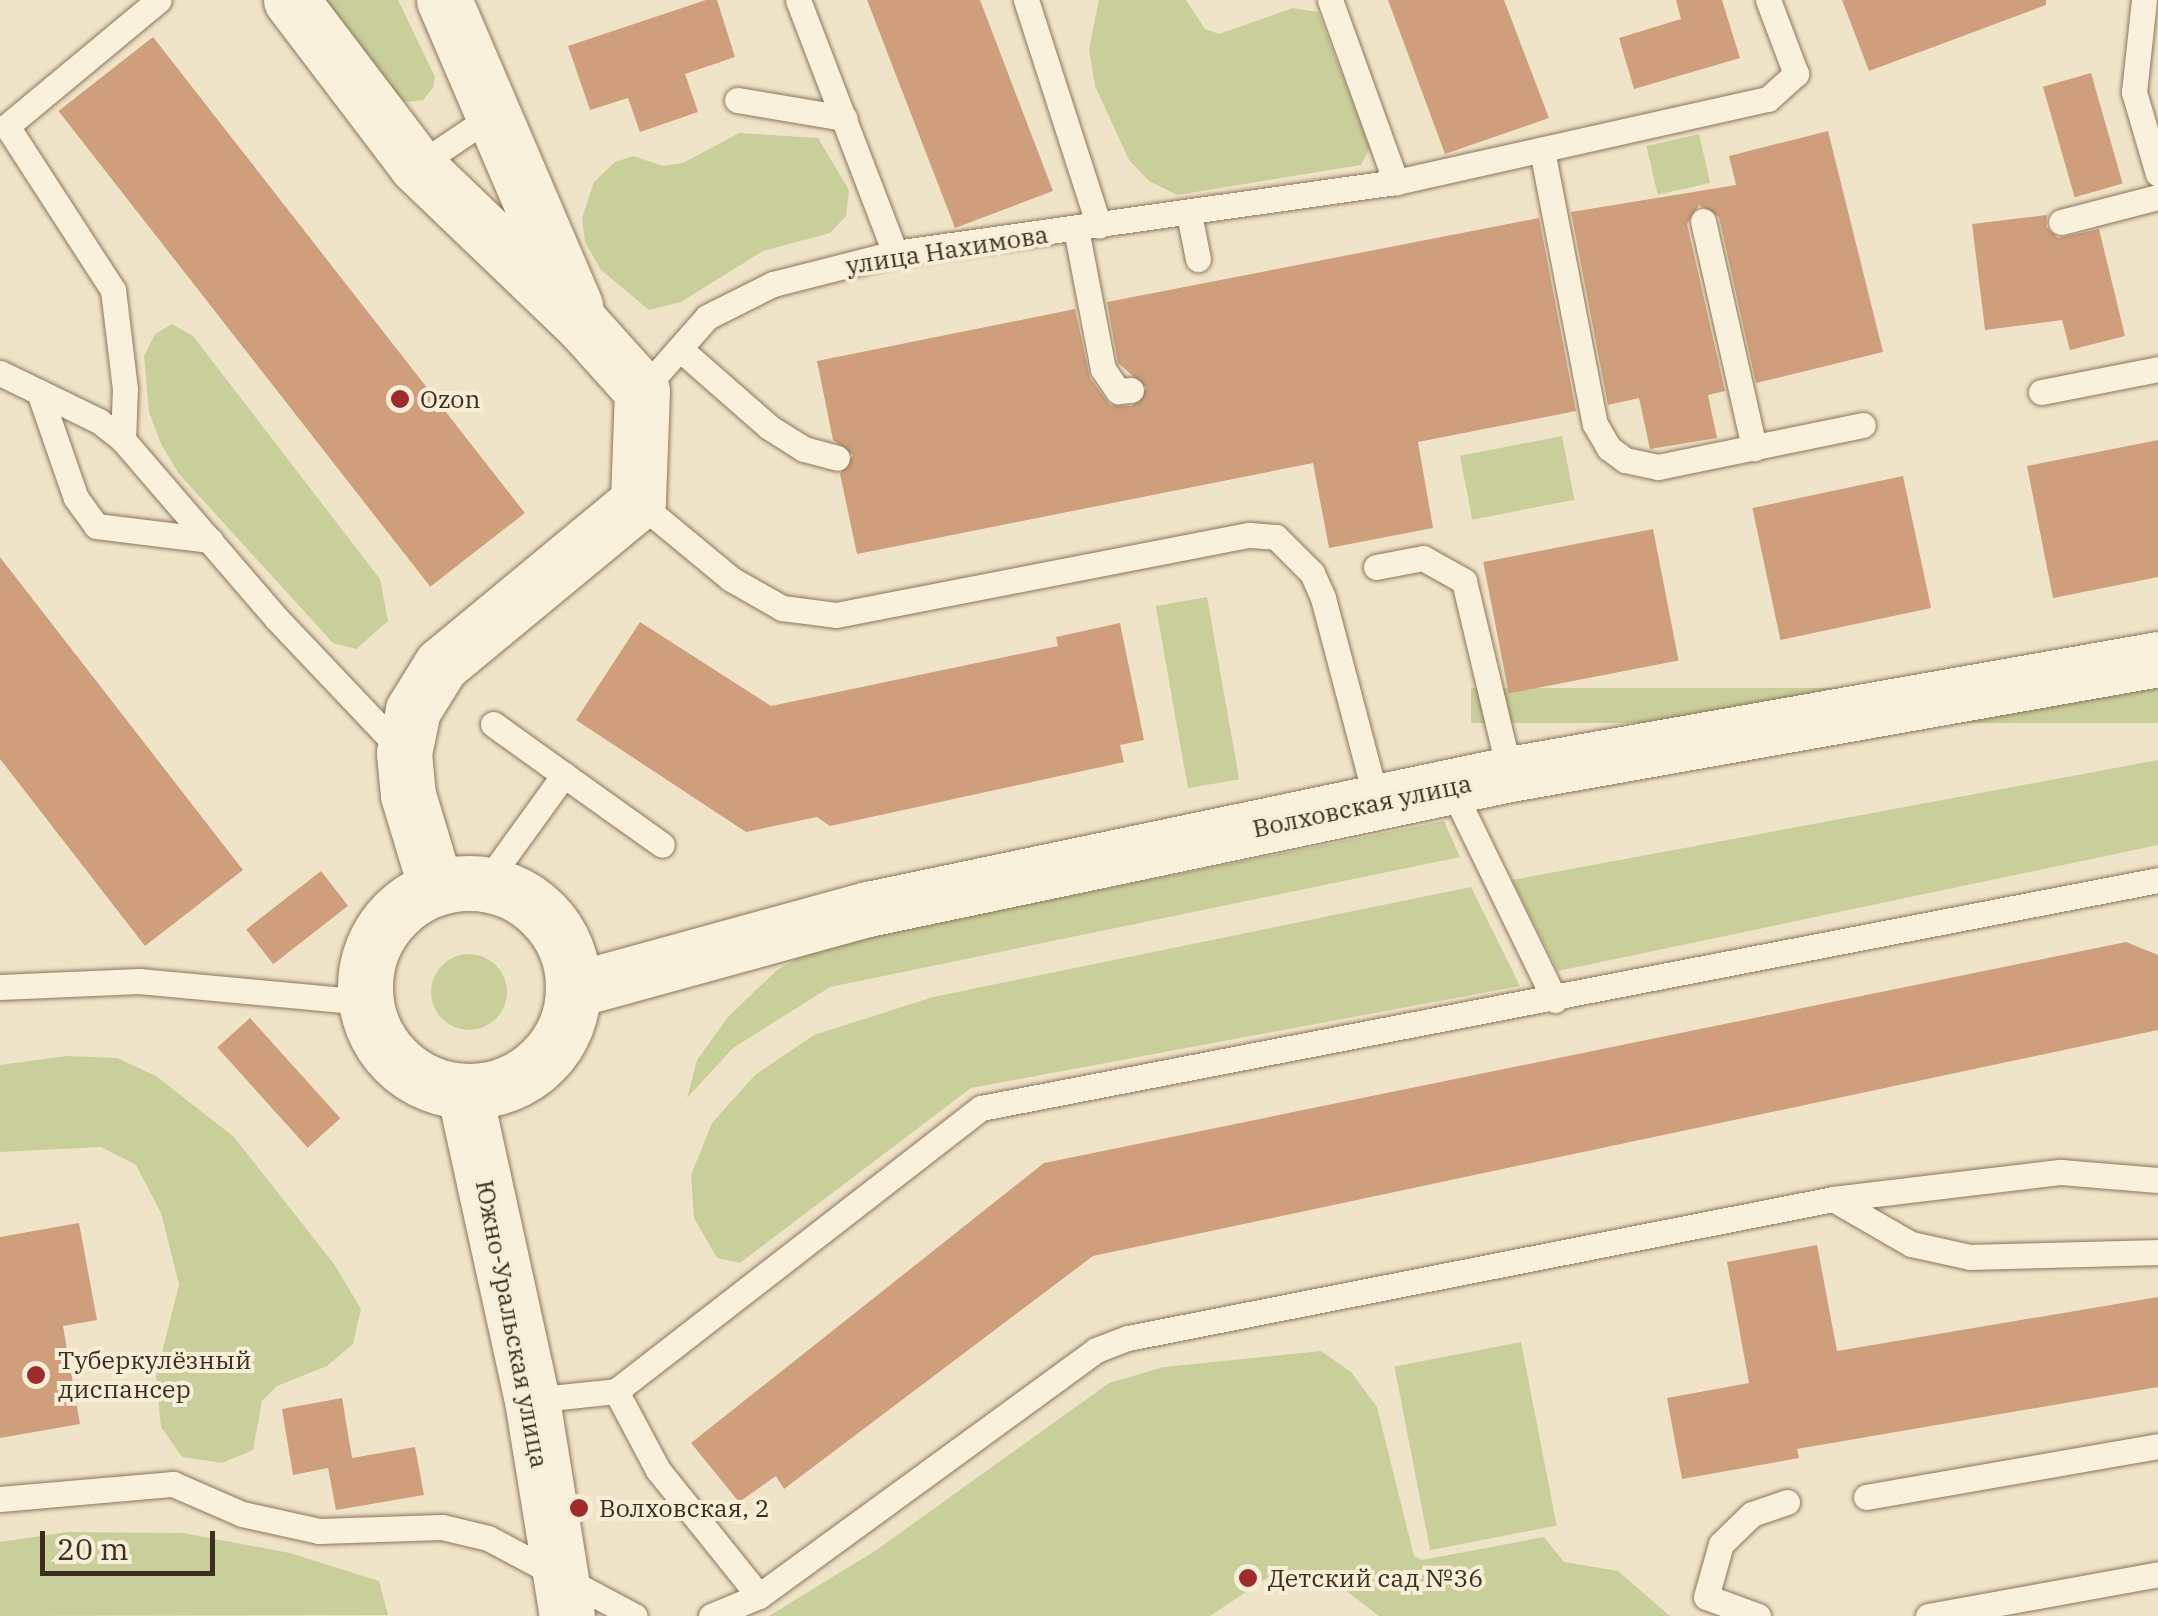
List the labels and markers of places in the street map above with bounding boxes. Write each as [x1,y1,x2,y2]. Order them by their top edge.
place label: Ozon [420,384,480,414]
marker: Ozon [389,388,411,410]
place label: Туберкулёзный диспансер [58,1346,251,1405]
marker: Туберкулёзный диспансер [23,1362,49,1388]
place label: Волховская, 2 [599,1493,770,1523]
marker: Волховская, 2 [568,1497,590,1519]
place label: Детский сад №36 [1268,1563,1483,1593]
marker: Детский сад №36 [1237,1567,1259,1589]

